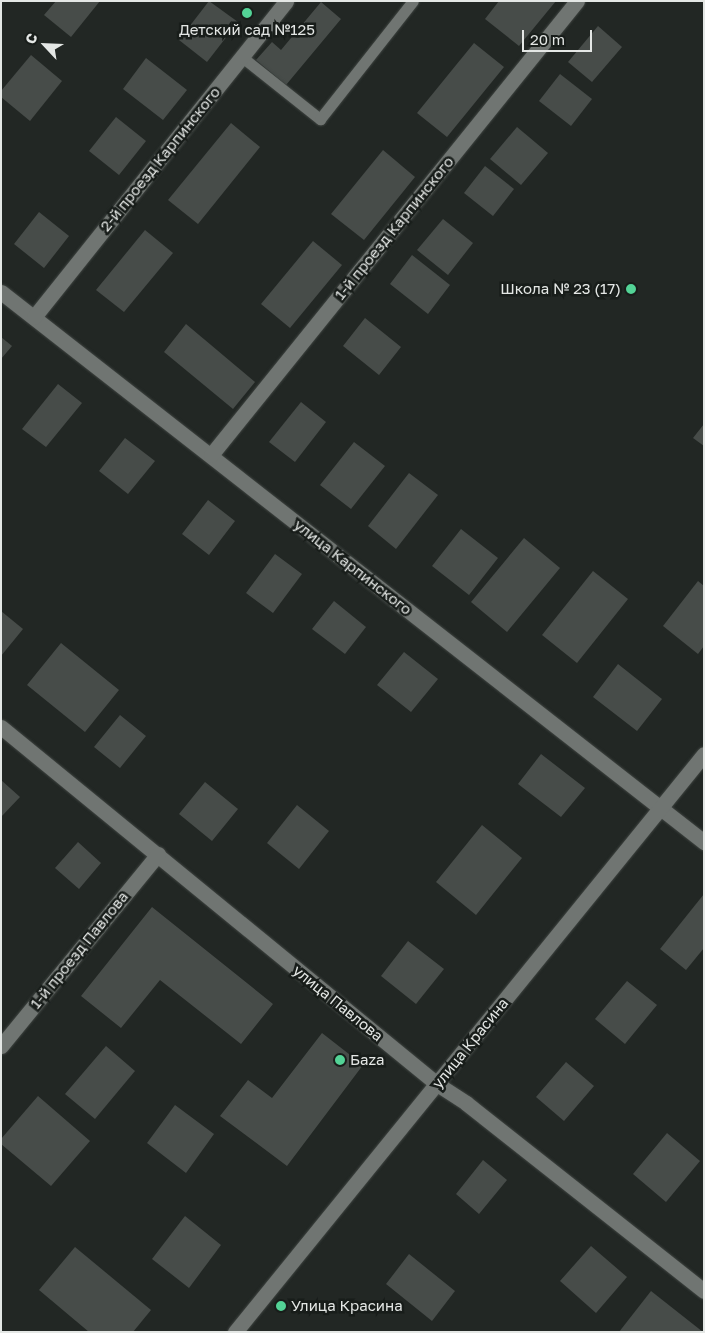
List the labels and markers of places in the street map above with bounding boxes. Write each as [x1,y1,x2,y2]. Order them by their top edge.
marker: Детский сад №125 [241,7,253,19]
place label: Детский сад №125 [179,21,315,39]
place label: Школа № 23 (17) [500,280,621,298]
marker: Школа № 23 (17) [625,283,637,295]
place label: Баza [350,1051,385,1069]
marker: Баza [334,1054,346,1066]
place label: Улица Красина [291,1297,403,1315]
marker: Улица Красина [275,1300,287,1312]

